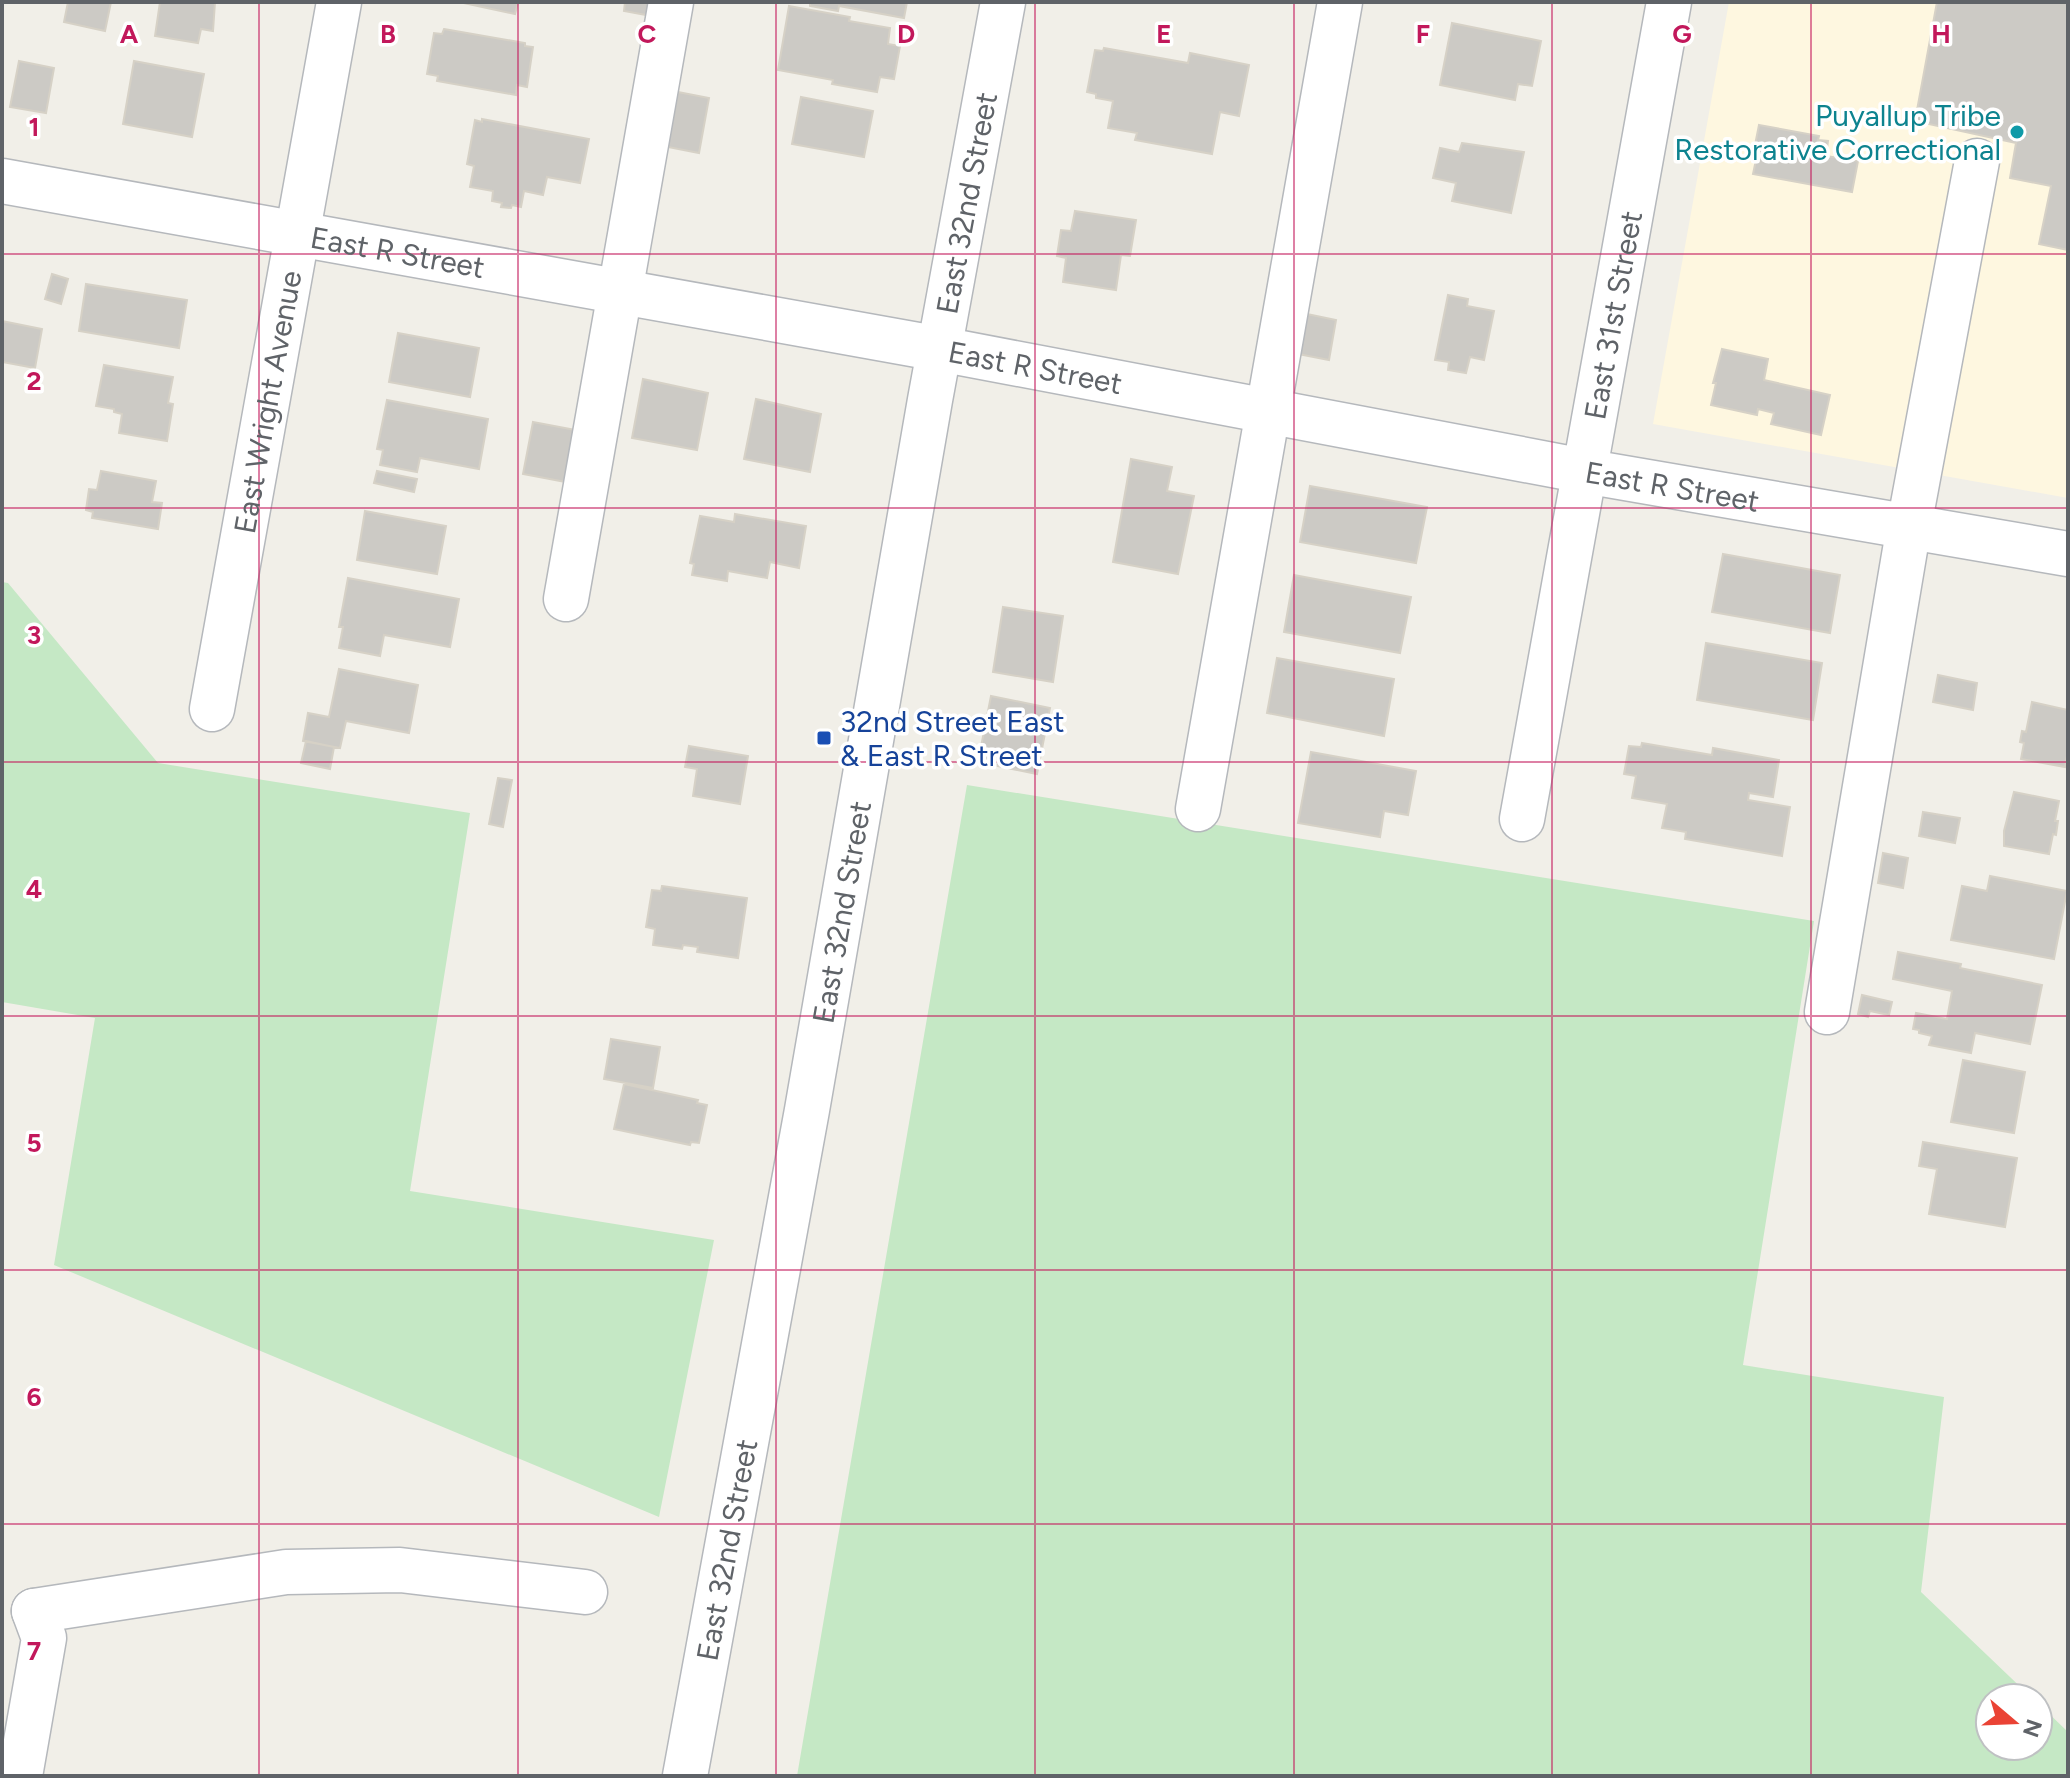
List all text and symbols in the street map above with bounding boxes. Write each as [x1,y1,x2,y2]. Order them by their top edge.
text: A [120,18,139,50]
text: B [380,18,396,50]
text: C [638,18,657,50]
text: D [897,18,915,50]
text: E [1156,18,1172,50]
text: F [1416,18,1430,50]
text: G [1672,18,1692,50]
text: H [1931,18,1951,50]
street label: East 32nd Street [928,89,1005,317]
place label: Puyallup Tribe Restorative Correctional [1674,97,2001,168]
text: 1 [29,111,39,143]
marker: Puyallup Tribe Restorative Correctional [2008,123,2026,141]
street label: East 31st Street [1576,208,1650,422]
street label: East R Street [308,218,488,286]
street label: East Wright Avenue [225,268,309,536]
street label: East R Street [945,333,1125,402]
text: 2 [26,365,42,397]
street label: East R Street [1582,453,1762,519]
text: 3 [27,619,41,651]
place label: 32nd Street East & East R Street [840,703,1065,774]
marker: 32nd Street East & East R Street [815,729,833,747]
street label: East 32nd Street [804,798,879,1026]
text: 4 [26,873,42,905]
text: 5 [26,1127,42,1159]
text: 6 [26,1381,42,1413]
street label: East 32nd Street [688,1436,765,1664]
text: 7 [27,1635,41,1667]
north arrow [1974,1682,2054,1762]
text: N [2017,1716,2048,1741]

